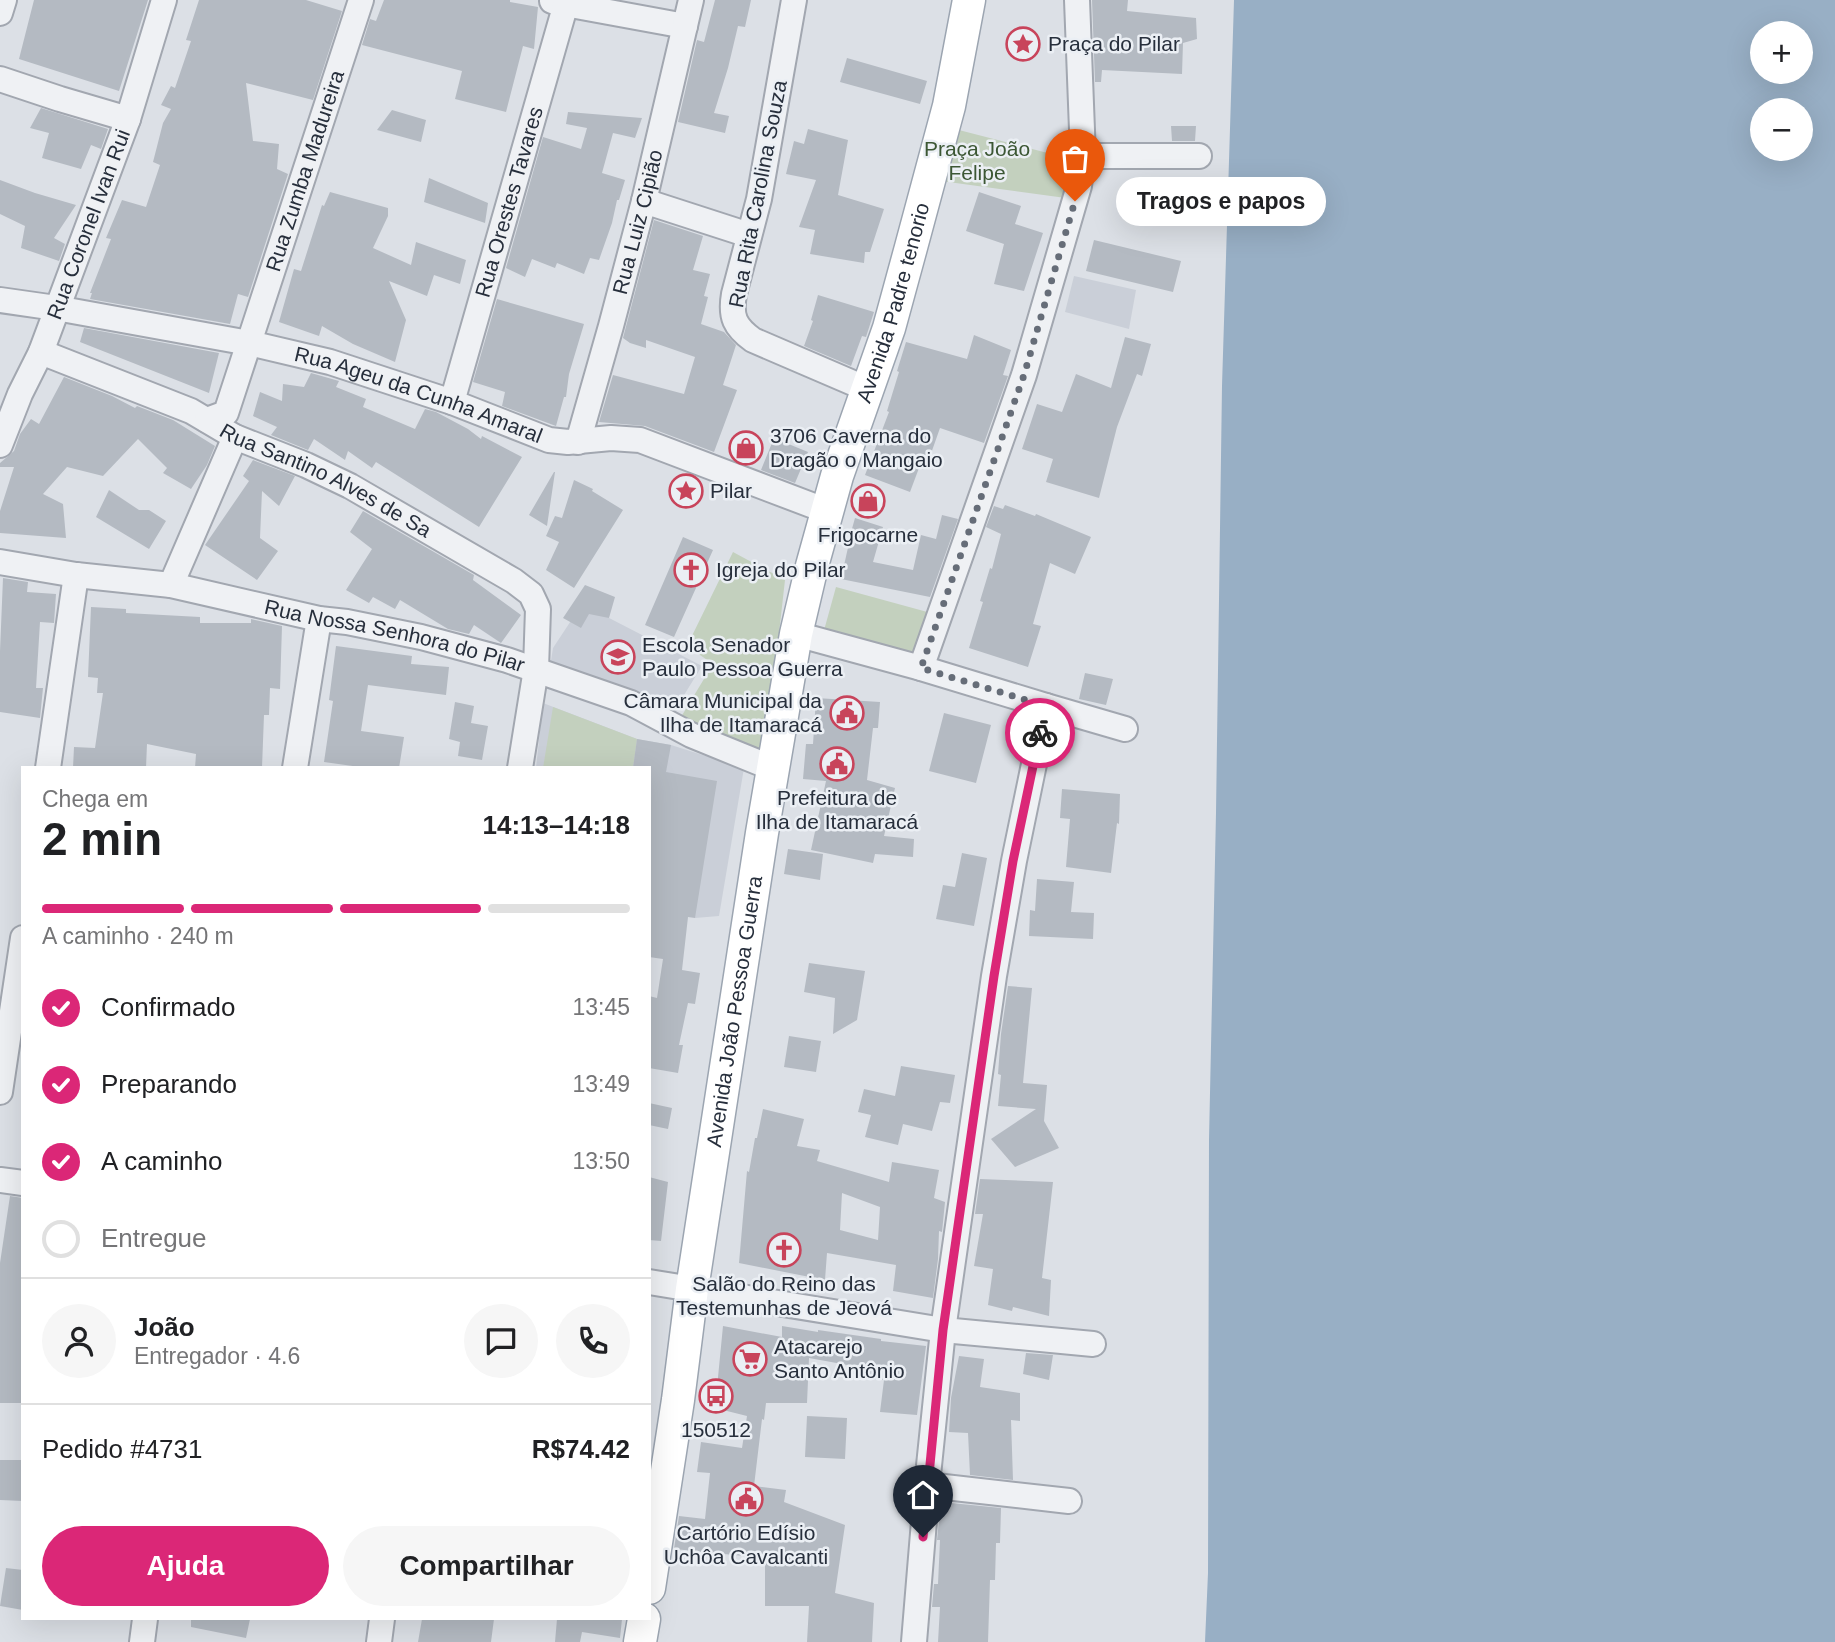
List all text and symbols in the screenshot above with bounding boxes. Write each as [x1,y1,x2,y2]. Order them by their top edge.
map controls [1750,21,1813,161]
button: + [1750,21,1813,84]
place icon: Praça do Pilar [1004,25,1042,63]
place label: Praça do Pilar [1048,32,1180,55]
street label: Rua Zumba Madureira [261,67,348,274]
street label: Rua Rita Carolina Souza [724,78,791,310]
button: − [1750,98,1813,161]
street label: Rua Orestes Tavares [471,104,547,300]
street label: Rua Coronel Ivan Rui [42,126,134,322]
pin [1045,129,1105,201]
park label: Praça João Felipe [924,137,1030,184]
icon: bag [1056,140,1094,178]
street label: Rua Luiz Cipião [608,147,667,297]
callout: Tragos e papos [1117,176,1327,226]
text: Tragos e papos [1137,188,1305,214]
street label: Avenida Padre tenorio [852,200,933,405]
street label: Rua Ageu da Cunha Amaral [292,342,546,447]
street label: Rua Santino Alves de Sa [216,419,436,542]
place label: 3706 Caverna do Dragão o Mangaio [770,424,943,471]
shop icon: 3706 Caverna do Dragão o Mangaio [727,429,765,467]
place icon: Pilar [667,472,705,510]
place label: Pilar [710,479,752,502]
shop icon: Frigocarne [849,482,887,520]
place label: Frigocarne [818,523,918,546]
church icon: Igreja do Pilar [672,551,710,589]
place label: Igreja do Pilar [716,558,846,581]
street label: Rua Nossa Senhora do Pilar [262,595,528,676]
place label: Escola Senador Paulo Pessoa Guerra [642,633,843,680]
school or university icon: Escola Senador Paulo Pessoa Guerra [599,638,637,676]
place label: Câmara Municipal da Ilha de Itamaracá [624,689,822,736]
public building icon: Câmara Municipal da Ilha de Itamaracá [828,694,866,732]
courier [1005,698,1075,768]
icon: bike [1021,714,1059,752]
public building icon: Prefeitura de Ilha de Itamaracá [818,745,856,783]
text: Chega em [42,786,148,812]
place label: Prefeitura de Ilha de Itamaracá [756,786,918,833]
text: 14:13–14:18 [483,810,630,840]
text: 2 min [42,813,162,865]
street label: Avenida João Pessoa Guerra [702,874,766,1149]
text: A caminho · 240 m [42,923,234,949]
icon: check [42,989,80,1027]
text: Confirmado [101,992,235,1022]
text: 13:45 [572,994,630,1020]
icon: check [42,1066,80,1104]
text: Preparando [101,1069,237,1099]
text: 13:49 [572,1071,630,1097]
icon: check [42,1143,80,1181]
text: A caminho [101,1146,222,1176]
text: 13:50 [572,1148,630,1174]
text: Entregue [101,1223,207,1253]
church icon: Salão do Reino das Testemunhas de Jeová [765,1231,803,1269]
place label: Salão do Reino das Testemunhas de Jeová [676,1272,892,1319]
button: person [42,1304,116,1378]
button: chat [464,1304,538,1378]
button: phone [556,1304,630,1378]
text: João [134,1312,195,1342]
place label: Atacarejo Santo Antônio [774,1335,905,1382]
supermarket icon: Atacarejo Santo Antônio [731,1340,769,1378]
text: Entregador · 4.6 [134,1343,300,1369]
bus stop icon: 150512 [697,1377,735,1415]
place label: 150512 [681,1418,751,1441]
text: Pedido #4731 [42,1434,202,1464]
text: R$74.42 [532,1434,630,1464]
pin [893,1465,953,1537]
icon: home [904,1476,942,1514]
public building icon: Cartório Edísio Uchôa Cavalcanti [727,1480,765,1518]
place label: Cartório Edísio Uchôa Cavalcanti [664,1521,828,1568]
button: Ajuda [42,1526,329,1606]
button: Compartilhar [343,1526,630,1606]

